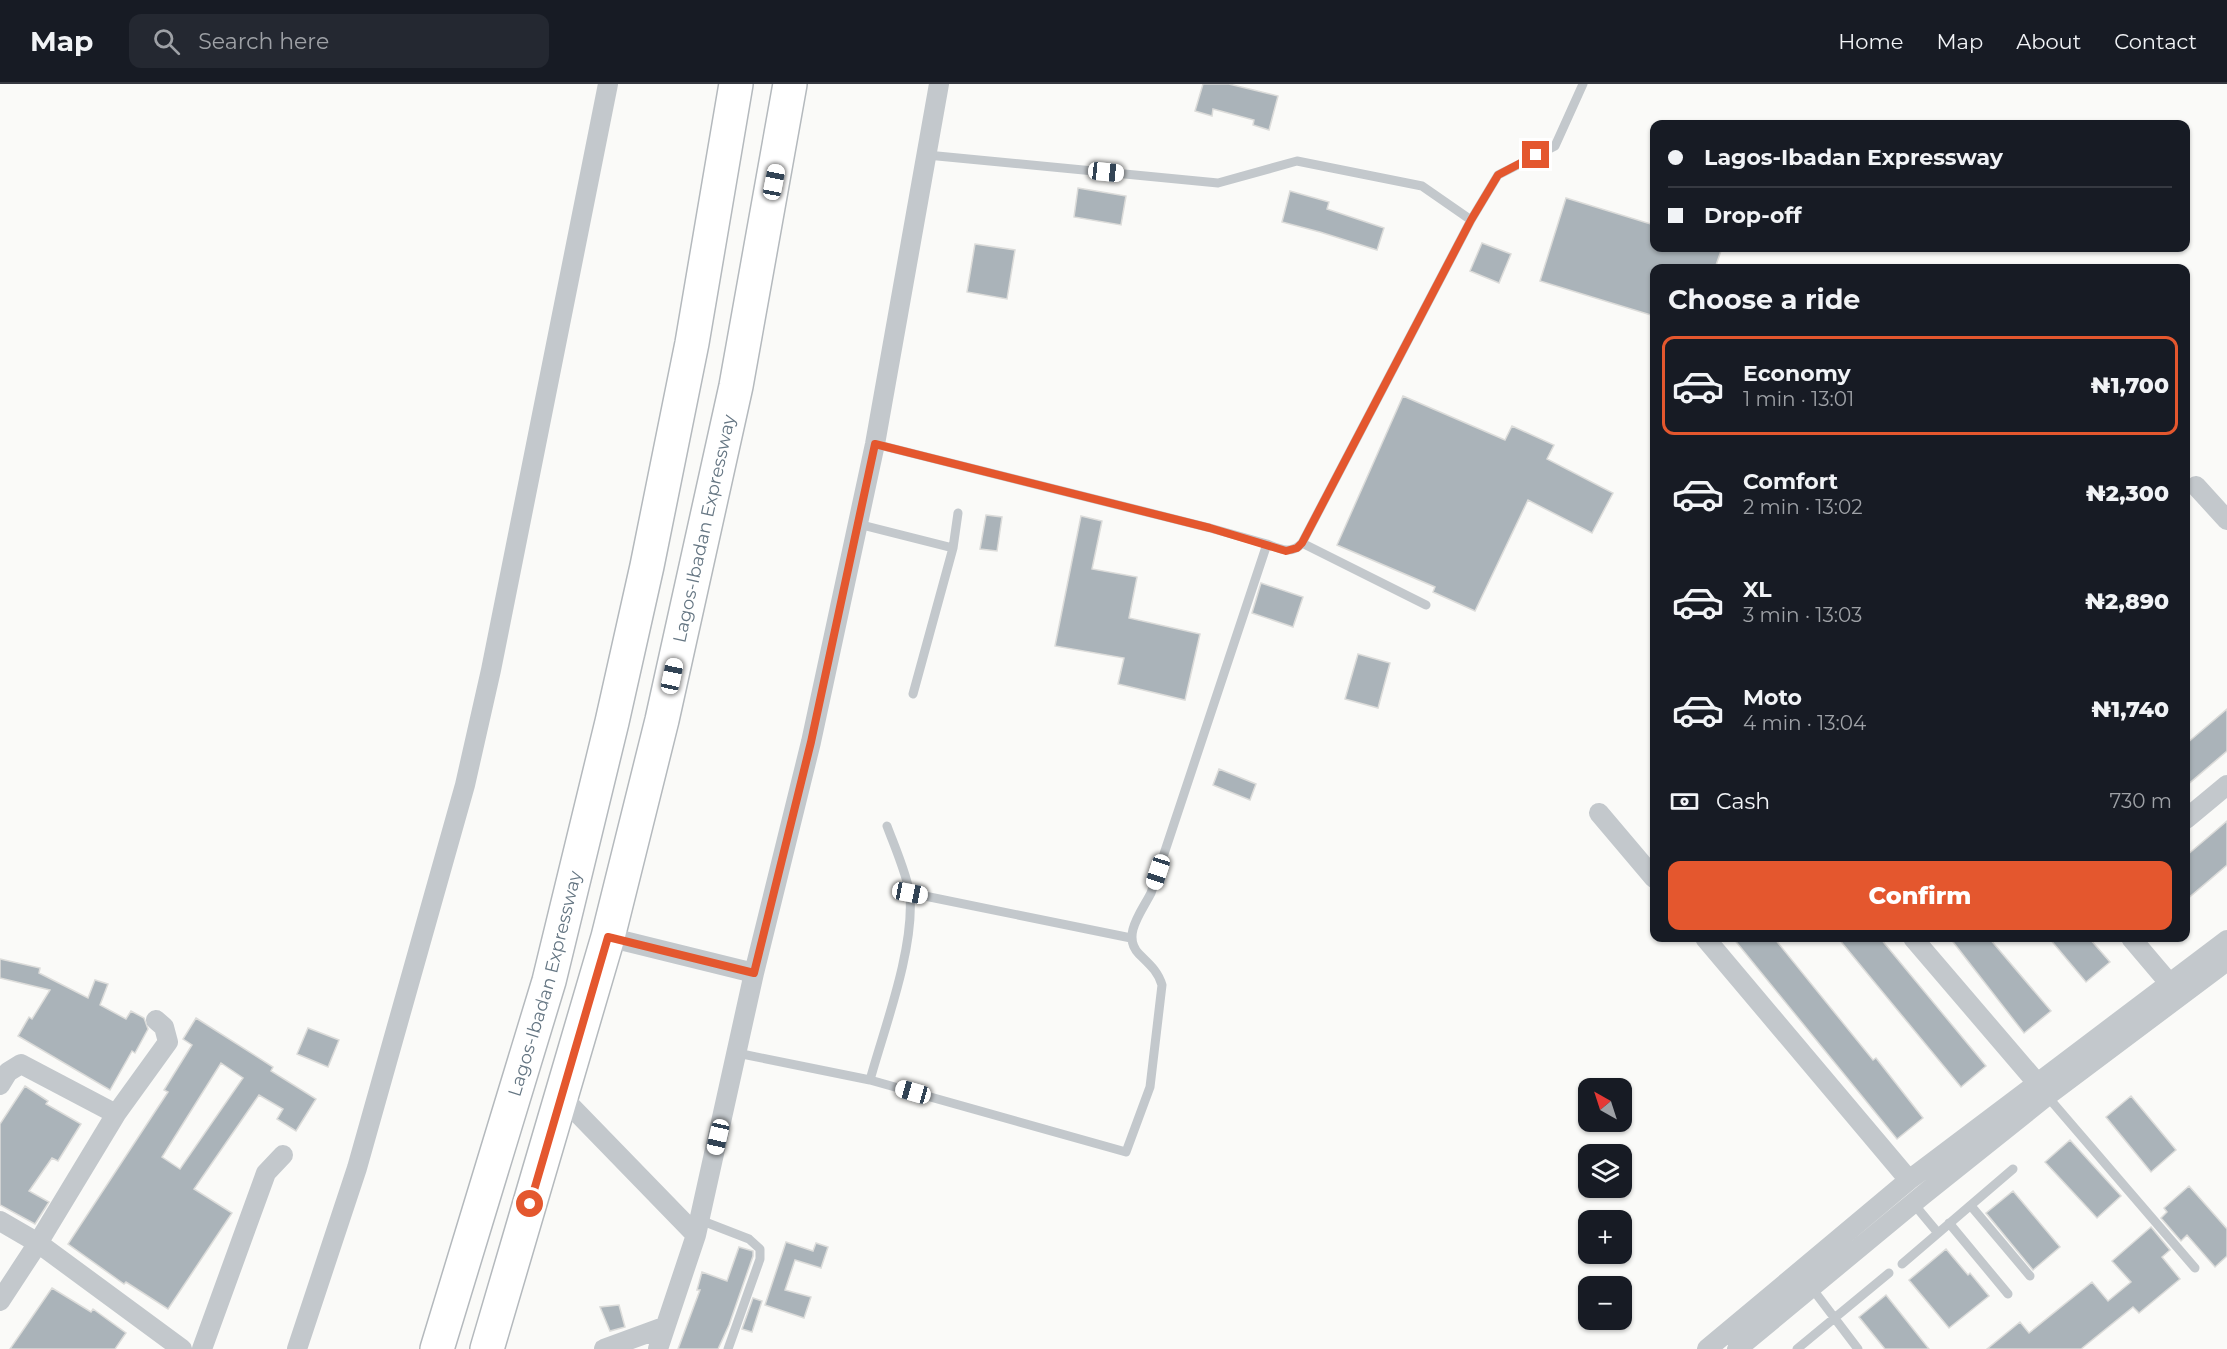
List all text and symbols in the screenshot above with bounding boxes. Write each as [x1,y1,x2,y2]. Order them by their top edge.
search box [129,14,549,68]
text: Map [30,24,93,58]
icon: search [150,25,183,58]
text: Search here [198,28,329,55]
text: Home [1838,29,1903,54]
text: Map [1936,29,1983,54]
text: About [2016,29,2081,54]
text: Contact [2114,29,2197,54]
route end [1522,141,1549,168]
text: Lagos-Ibadan Expressway [1704,144,2003,171]
car [1087,161,1125,183]
car [762,163,786,201]
text: Drop-off [1704,202,1802,229]
text: Choose a ride [1668,283,1860,316]
icon: car [1671,359,1725,413]
text: Economy [1743,360,1851,387]
text: ₦1,700 [2091,372,2169,399]
text: 1 min · 13:01 [1743,387,1854,411]
street label: Lagos-Ibadan Expressway [668,412,740,645]
icon: car [1671,467,1725,521]
text: Comfort [1743,468,1838,495]
text: ₦2,300 [2086,480,2169,507]
text: 2 min · 13:02 [1743,495,1863,519]
icon: car [1671,575,1725,629]
text: XL [1743,576,1772,603]
text: ₦2,890 [2085,588,2169,615]
text: 3 min · 13:03 [1743,603,1862,627]
car [659,657,685,695]
icon: car [1671,683,1725,737]
text: Moto [1743,684,1802,711]
text: ₦1,740 [2091,696,2169,723]
text: 4 min · 13:04 [1743,711,1866,735]
icon: cash [1668,785,1701,818]
text: Cash [1716,788,1770,815]
text: 730 m [2109,789,2172,813]
car [1144,852,1172,892]
button: Confirm [1668,861,2172,930]
street label: Lagos-Ibadan Expressway [503,869,586,1099]
car [891,881,929,905]
car [893,1078,933,1106]
north arrow [1578,1078,1632,1132]
map controls [1578,1078,1632,1330]
car [705,1117,731,1157]
button: layers [1578,1144,1632,1198]
route start [516,1190,543,1217]
button: + [1578,1210,1632,1264]
button: − [1578,1276,1632,1330]

